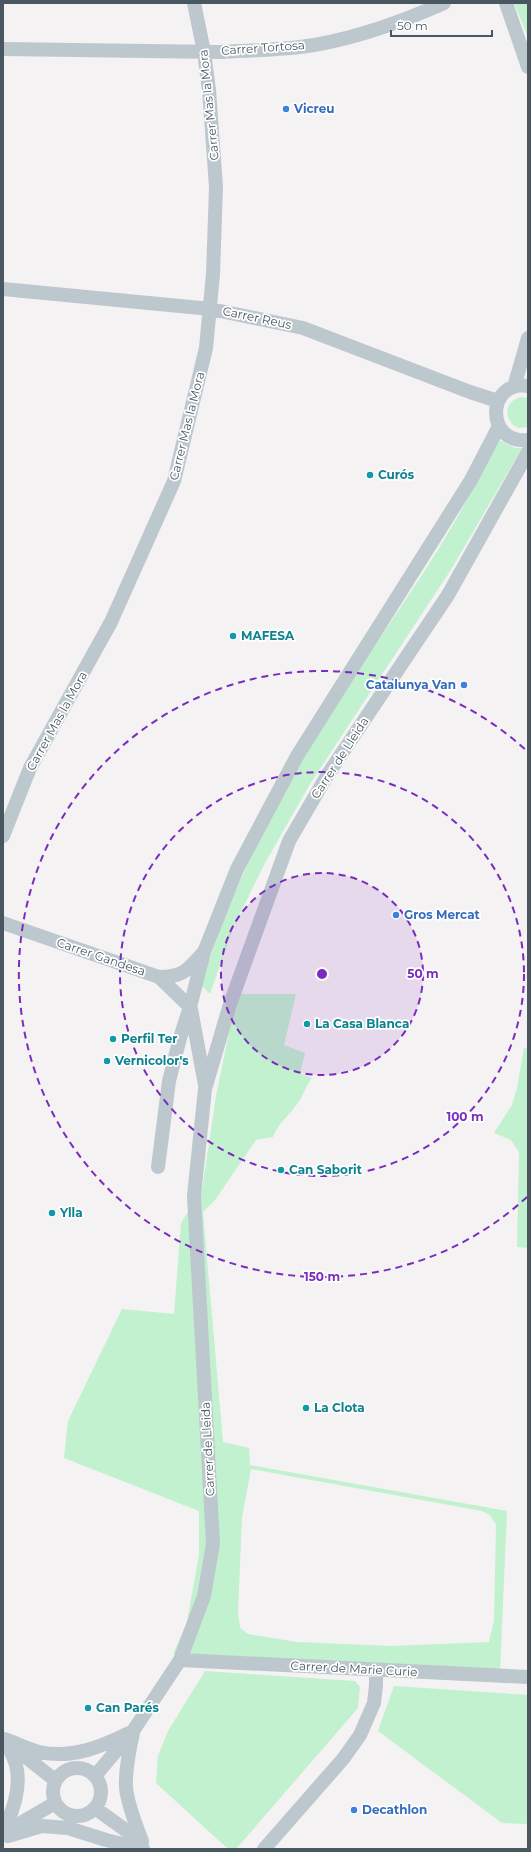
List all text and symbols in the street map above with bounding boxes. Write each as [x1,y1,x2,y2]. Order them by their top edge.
scale bar [391,12,492,38]
text: 50 m [397,18,428,33]
street label: Carrer Tortosa [221,37,305,58]
street label: Carrer Mas la Mora [195,49,222,161]
place label: Vicreu [293,101,334,116]
marker: Vicreu [281,104,291,114]
street label: Carrer Reus [221,303,293,332]
street label: Carrer Mas la Mora [166,370,207,482]
place label: Curós [378,467,415,482]
marker: Curós [365,470,375,480]
place label: MAFESA [241,628,295,643]
marker: MAFESA [228,631,238,641]
street label: Carrer Mas la Mora [23,668,90,773]
place label: Catalunya Van [366,677,456,692]
marker: Catalunya Van [459,680,469,690]
street label: Carrer de Lleida [308,714,372,801]
place label: Gros Mercat [404,907,481,922]
marker: Gros Mercat [391,910,401,920]
street label: Carrer Gandesa [55,934,148,979]
text: 50 m [407,966,439,981]
centre of rings [315,967,329,981]
place label: La Casa Blanca [315,1016,409,1031]
marker: La Casa Blanca [302,1019,312,1029]
place label: Perfil Ter [121,1031,177,1046]
marker: Perfil Ter [108,1034,118,1044]
place label: Vernicolor's [114,1053,189,1068]
marker: Vernicolor's [102,1056,112,1066]
text: 100 m [447,1109,483,1124]
place label: Can Saborit [289,1162,363,1177]
marker: Can Saborit [276,1165,286,1175]
place label: Ylla [59,1205,83,1220]
marker: Ylla [47,1208,57,1218]
text: 150 m [304,1269,340,1284]
place label: La Clota [314,1400,365,1415]
street label: Carrer de Lleida [198,1401,217,1497]
marker: La Clota [301,1403,311,1413]
street label: Carrer de Marie Curie [290,1658,418,1679]
place label: Can Parés [96,1700,159,1715]
marker: Can Parés [83,1703,93,1713]
place label: Decathlon [362,1802,427,1817]
marker: Decathlon [349,1805,359,1815]

